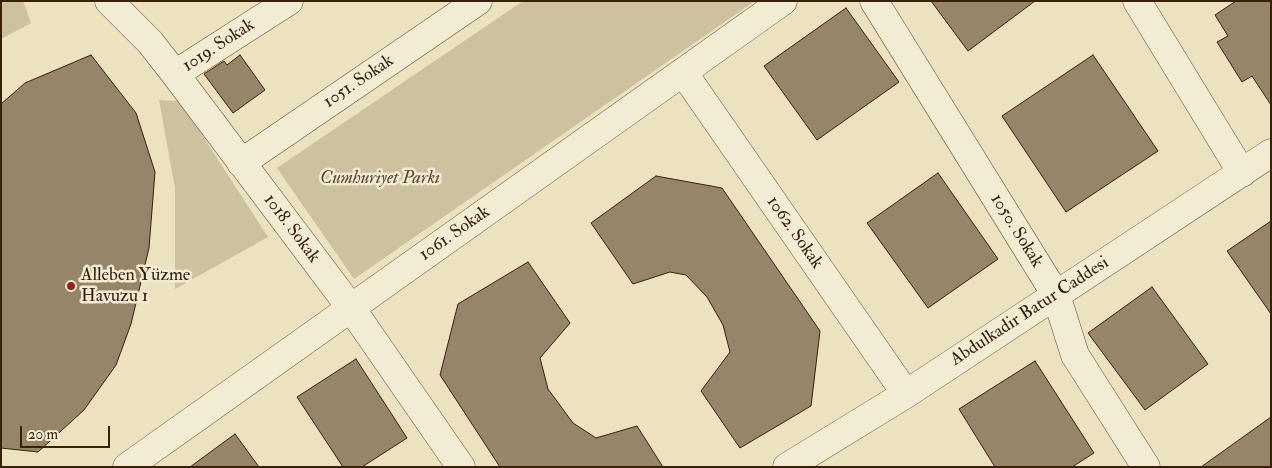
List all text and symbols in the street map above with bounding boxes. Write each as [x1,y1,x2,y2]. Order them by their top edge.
street label: 1019. Sokak [179,15,259,77]
street label: 1051. Sokak [320,51,398,113]
park label: Cumhuriyet Parkı [320,168,440,190]
street label: 1018. Sokak [258,190,324,268]
street label: 1050. Sokak [985,190,1047,272]
street label: 1062. Sokak [761,192,827,274]
street label: 1061. Sokak [415,202,495,266]
street label: Abdulkadir Batur Caddesi [947,253,1113,371]
place label: Alleben Yüzme Havuzu 1 [81,265,190,308]
marker: Alleben Yüzme Havuzu 1 [65,280,77,292]
scale bar [22,416,112,448]
text: 20 m [28,425,58,444]

